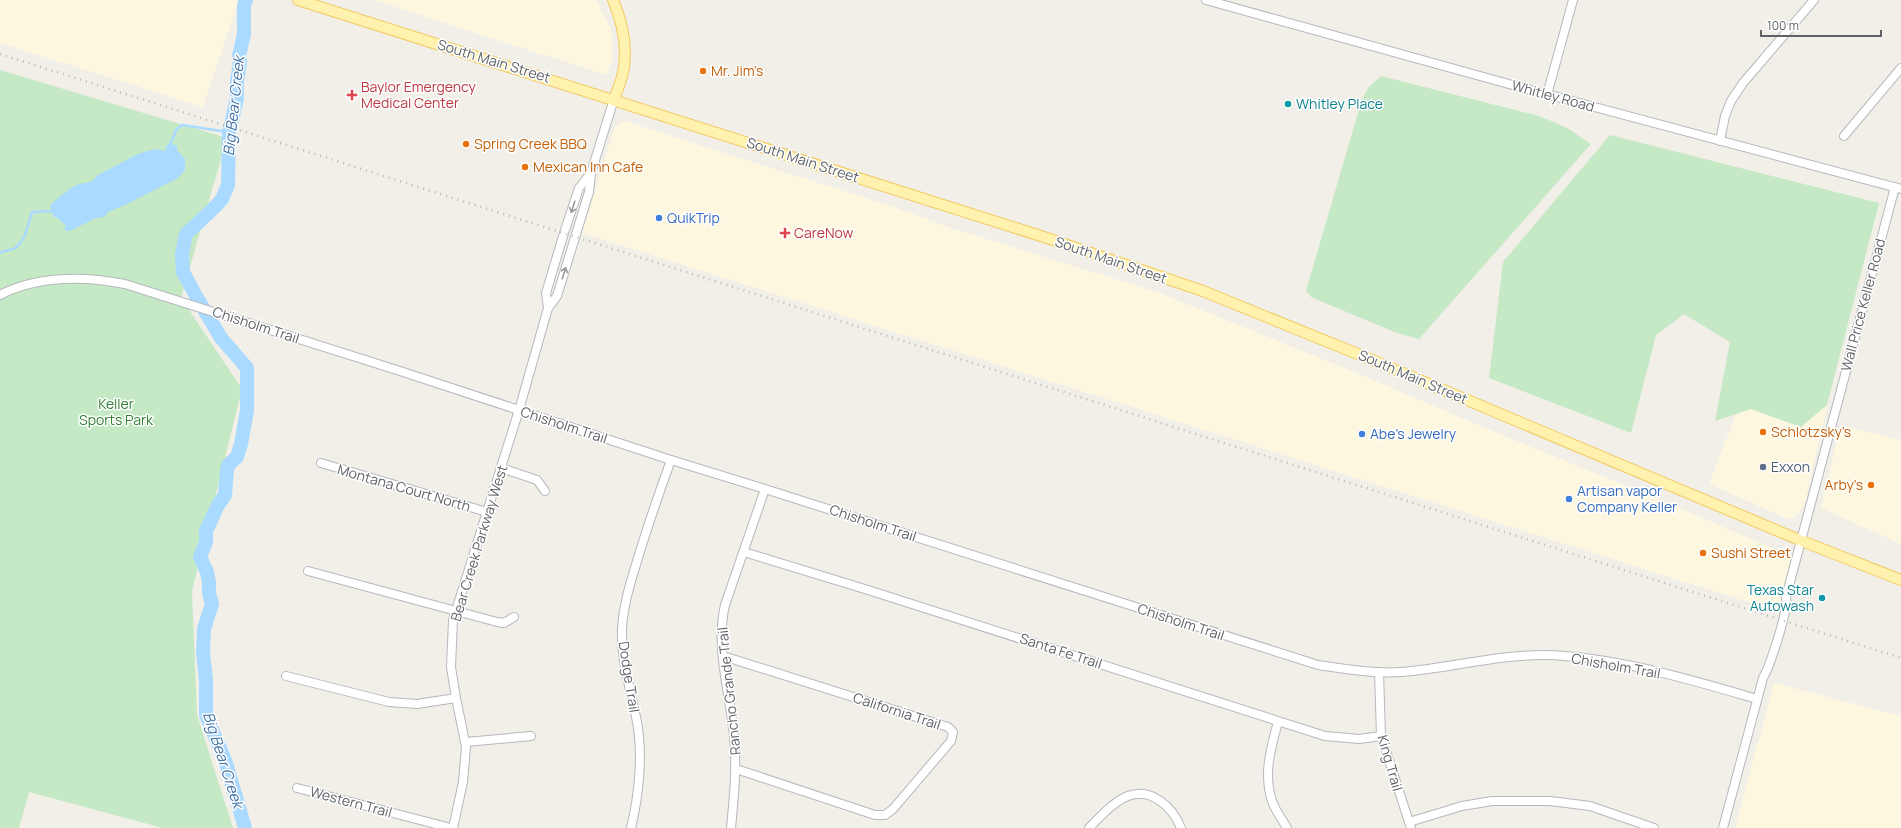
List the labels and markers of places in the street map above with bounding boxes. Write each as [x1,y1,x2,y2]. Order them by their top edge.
place label: Mr. Jim's [711,61,763,80]
marker: Mr. Jim's [698,66,708,76]
place label: Baylor Emergency Medical Center [361,77,476,112]
marker: Baylor Emergency Medical Center [346,89,358,101]
place label: Whitley Place [1296,94,1383,113]
marker: Whitley Place [1283,99,1293,109]
place label: Spring Creek BBQ [474,134,587,153]
marker: Spring Creek BBQ [461,139,471,149]
place label: Mexican Inn Cafe [533,157,643,176]
marker: Mexican Inn Cafe [520,162,530,172]
place label: QuikTrip [667,208,720,227]
marker: QuikTrip [654,213,664,223]
place label: CareNow [794,223,853,242]
marker: CareNow [779,227,791,239]
place label: Schlotzsky's [1771,422,1851,441]
place label: Abe's Jewelry [1370,424,1457,443]
marker: Schlotzsky's [1758,427,1768,437]
marker: Abe's Jewelry [1357,429,1367,439]
place label: Exxon [1771,457,1810,476]
marker: Exxon [1758,462,1768,472]
place label: Arby's [1825,475,1863,494]
marker: Arby's [1866,480,1876,490]
place label: Artisan vapor Company Keller [1577,481,1677,516]
marker: Artisan vapor Company Keller [1564,494,1574,504]
place label: Sushi Street [1711,543,1791,562]
marker: Sushi Street [1698,548,1708,558]
place label: Texas Star Autowash [1747,580,1814,615]
marker: Texas Star Autowash [1817,593,1827,603]

